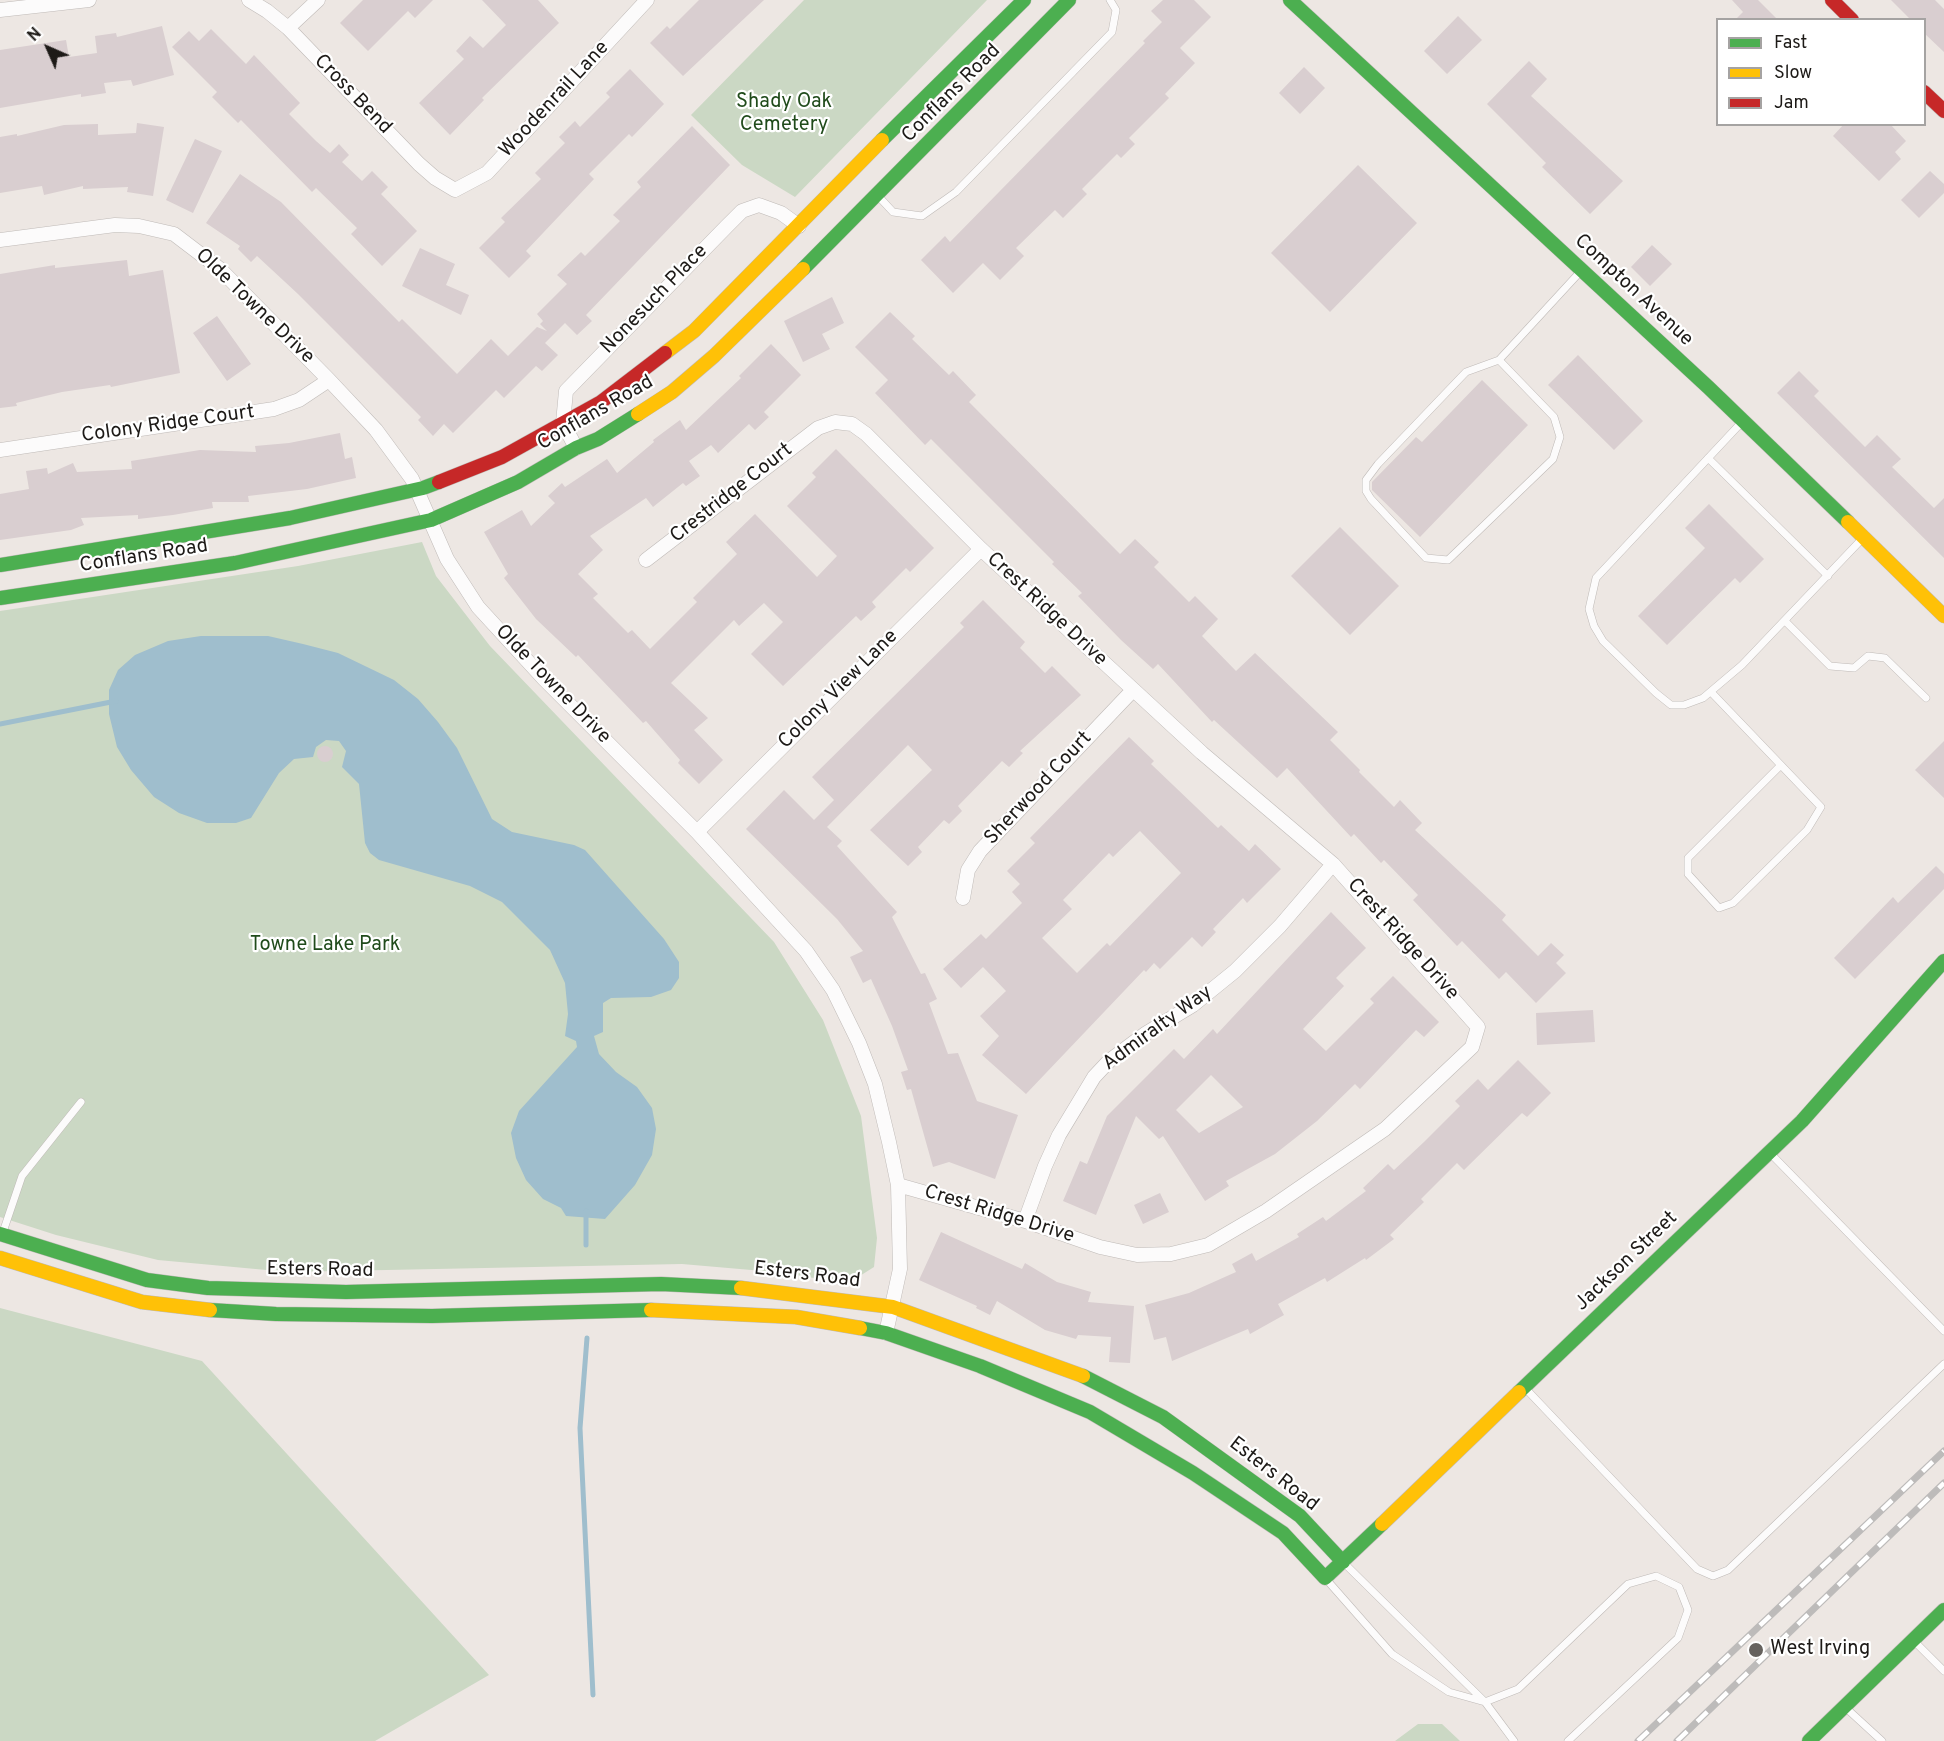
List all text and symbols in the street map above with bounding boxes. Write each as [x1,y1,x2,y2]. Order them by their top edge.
north arrow [18,18,78,78]
legend [1716,18,1926,126]
text: N [24,24,46,46]
text: Fast [1774,32,1807,55]
street label: Woodenrail Lane [495,37,615,163]
street label: Conflans Road [898,40,1006,148]
street label: Cross Bend [308,50,396,140]
text: Slow [1774,62,1812,85]
park label: Shady Oak Cemetery [736,91,832,138]
text: Jam [1774,92,1809,115]
street label: Compton Avenue [1569,230,1697,352]
street label: Nonesuch Place [597,240,713,360]
street label: Olde Towne Drive [190,244,318,370]
street label: Conflans Road [534,371,658,457]
street label: Colony Ridge Court [80,401,256,449]
street label: Crestridge Court [666,439,798,549]
street label: Conflans Road [78,535,210,579]
street label: Crest Ridge Drive [981,548,1111,672]
street label: Olde Towne Drive [489,621,615,749]
street label: Colony View Lane [774,625,904,755]
street label: Sherwood Court [980,727,1098,851]
street label: Crest Ridge Drive [1341,874,1463,1006]
park label: Towne Lake Park [250,934,400,958]
street label: Admiralty Way [1099,981,1217,1077]
street label: Crest Ridge Drive [921,1181,1077,1249]
street label: Jackson Street [1571,1207,1683,1317]
street label: Esters Road [266,1258,374,1284]
street label: Esters Road [752,1258,862,1294]
street label: Esters Road [1223,1433,1323,1517]
place label: West Irving [1770,1638,1870,1662]
marker: West Irving [1747,1641,1765,1659]

